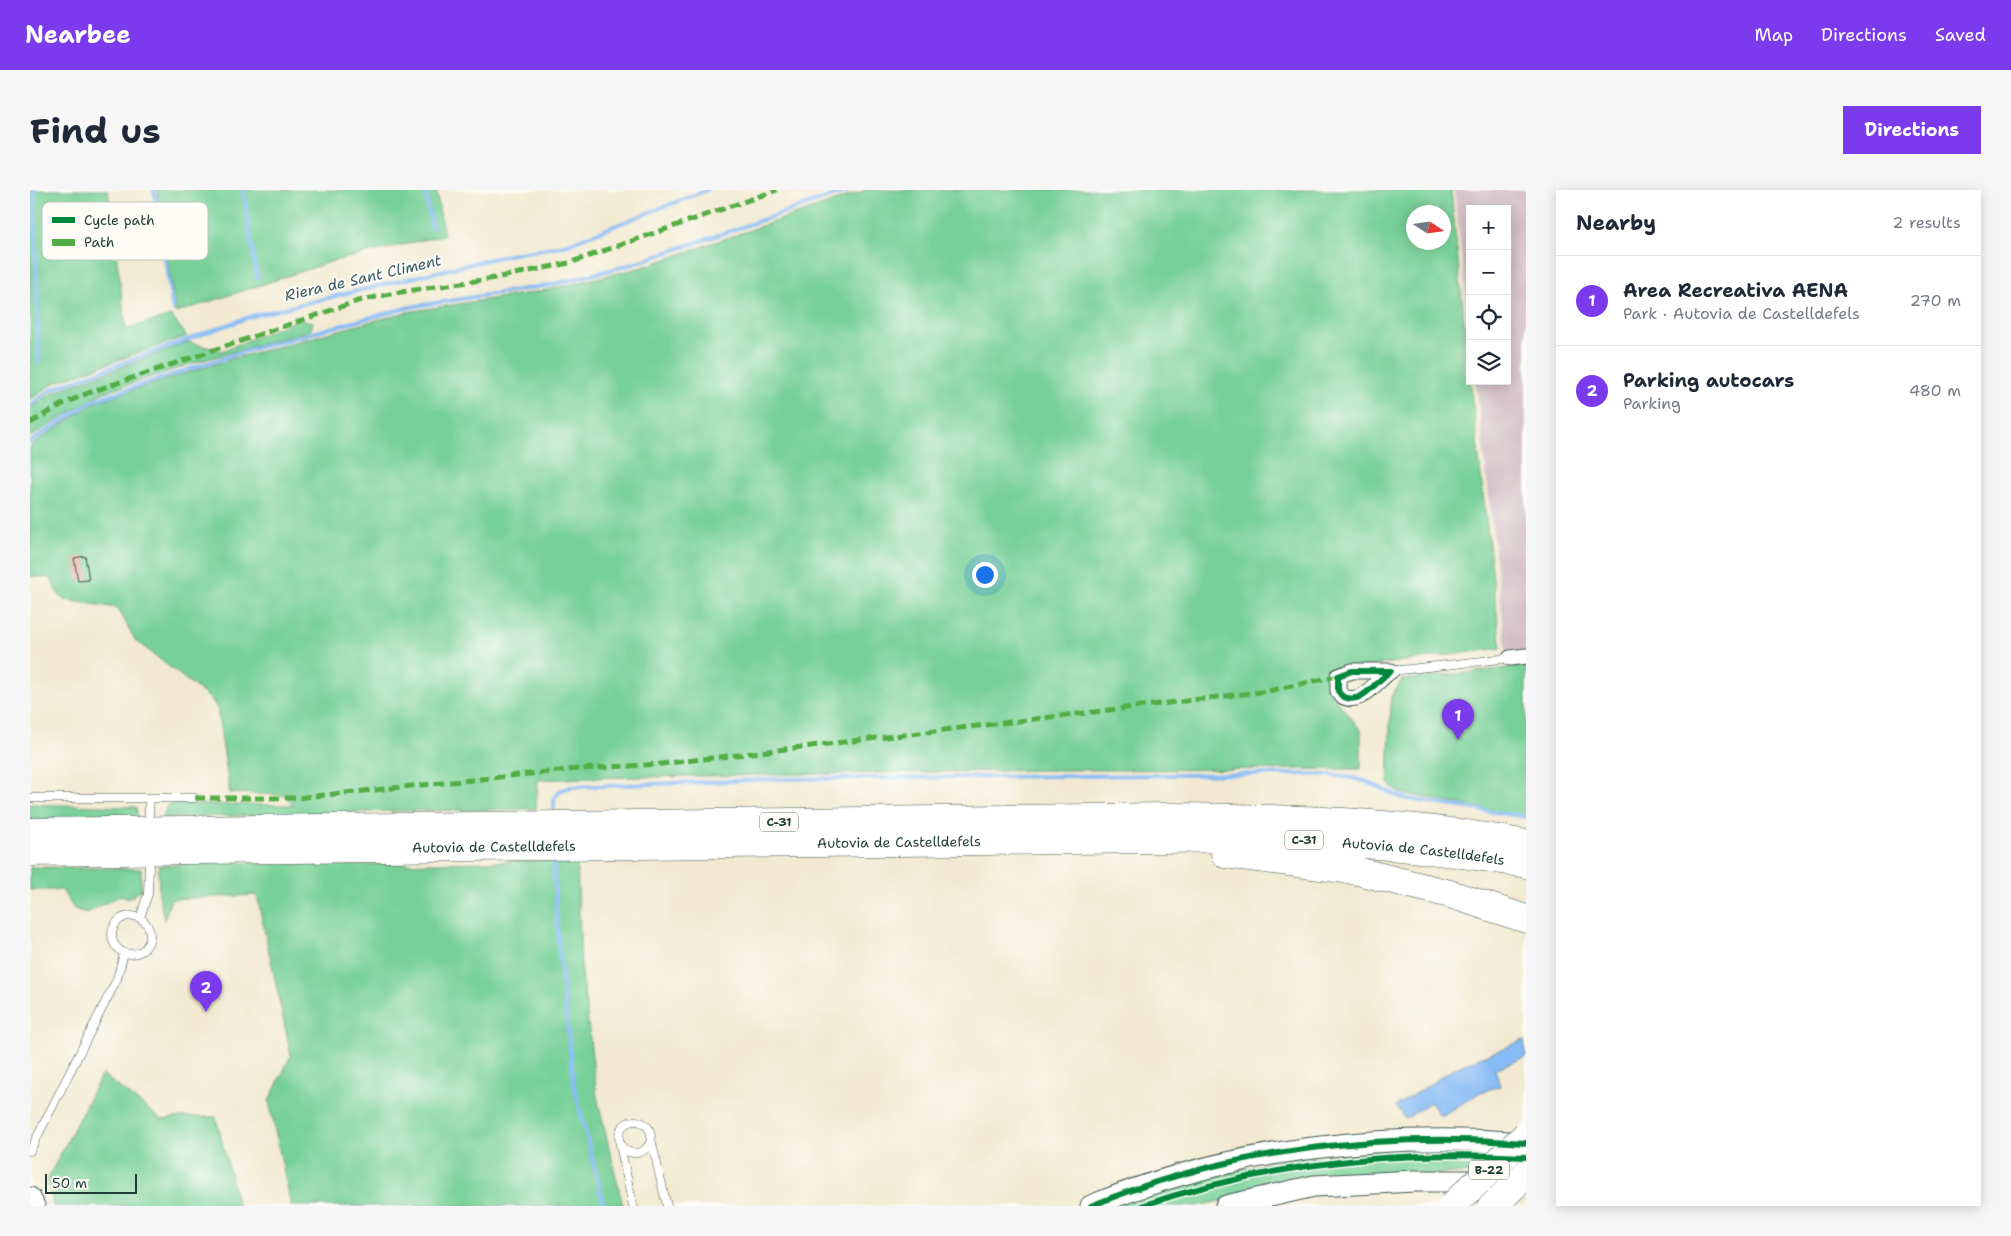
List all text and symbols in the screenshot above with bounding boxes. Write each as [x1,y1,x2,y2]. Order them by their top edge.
text: Nearbee [25,19,131,51]
text: Map [1755,23,1793,47]
text: Directions [1821,23,1907,47]
text: Saved [1935,23,1986,47]
button: Directions [1843,106,1981,154]
text: Find us [30,107,161,154]
legend [42,202,208,260]
north arrow [1406,205,1451,250]
map controls [1466,205,1511,385]
button: + [1466,205,1511,250]
text: Nearby [1576,209,1656,237]
text: Cycle path [84,211,155,229]
text: 2 results [1892,212,1961,233]
text: Path [84,233,115,251]
water label: Riera de Sant Climent [283,250,444,306]
button: − [1466,250,1511,295]
text: Area Recreativa AENA [1623,278,1848,303]
text: 1 [1588,290,1596,311]
text: 270 m [1910,290,1961,311]
button: locate [1466,295,1511,340]
text: Park · Autovia de Castelldefels [1623,303,1860,324]
button: layers [1466,340,1511,385]
text: Parking autocars [1623,368,1794,393]
text: 2 [1586,380,1598,401]
text: 480 m [1909,380,1961,401]
text: Parking [1623,393,1681,414]
your location [972,562,998,588]
pin: 1 [1442,699,1474,740]
road number: C-31 [760,812,798,832]
road number: C-31 [1285,830,1323,850]
street label: Autovia de Castelldefels [817,832,981,852]
street label: Autovia de Castelldefels [1341,833,1506,869]
street label: Autovia de Castelldefels [412,837,576,857]
pin: 2 [190,971,222,1012]
road number: B-22 [1469,1160,1509,1180]
scale bar [45,1171,138,1194]
text: 50 m [52,1174,87,1192]

